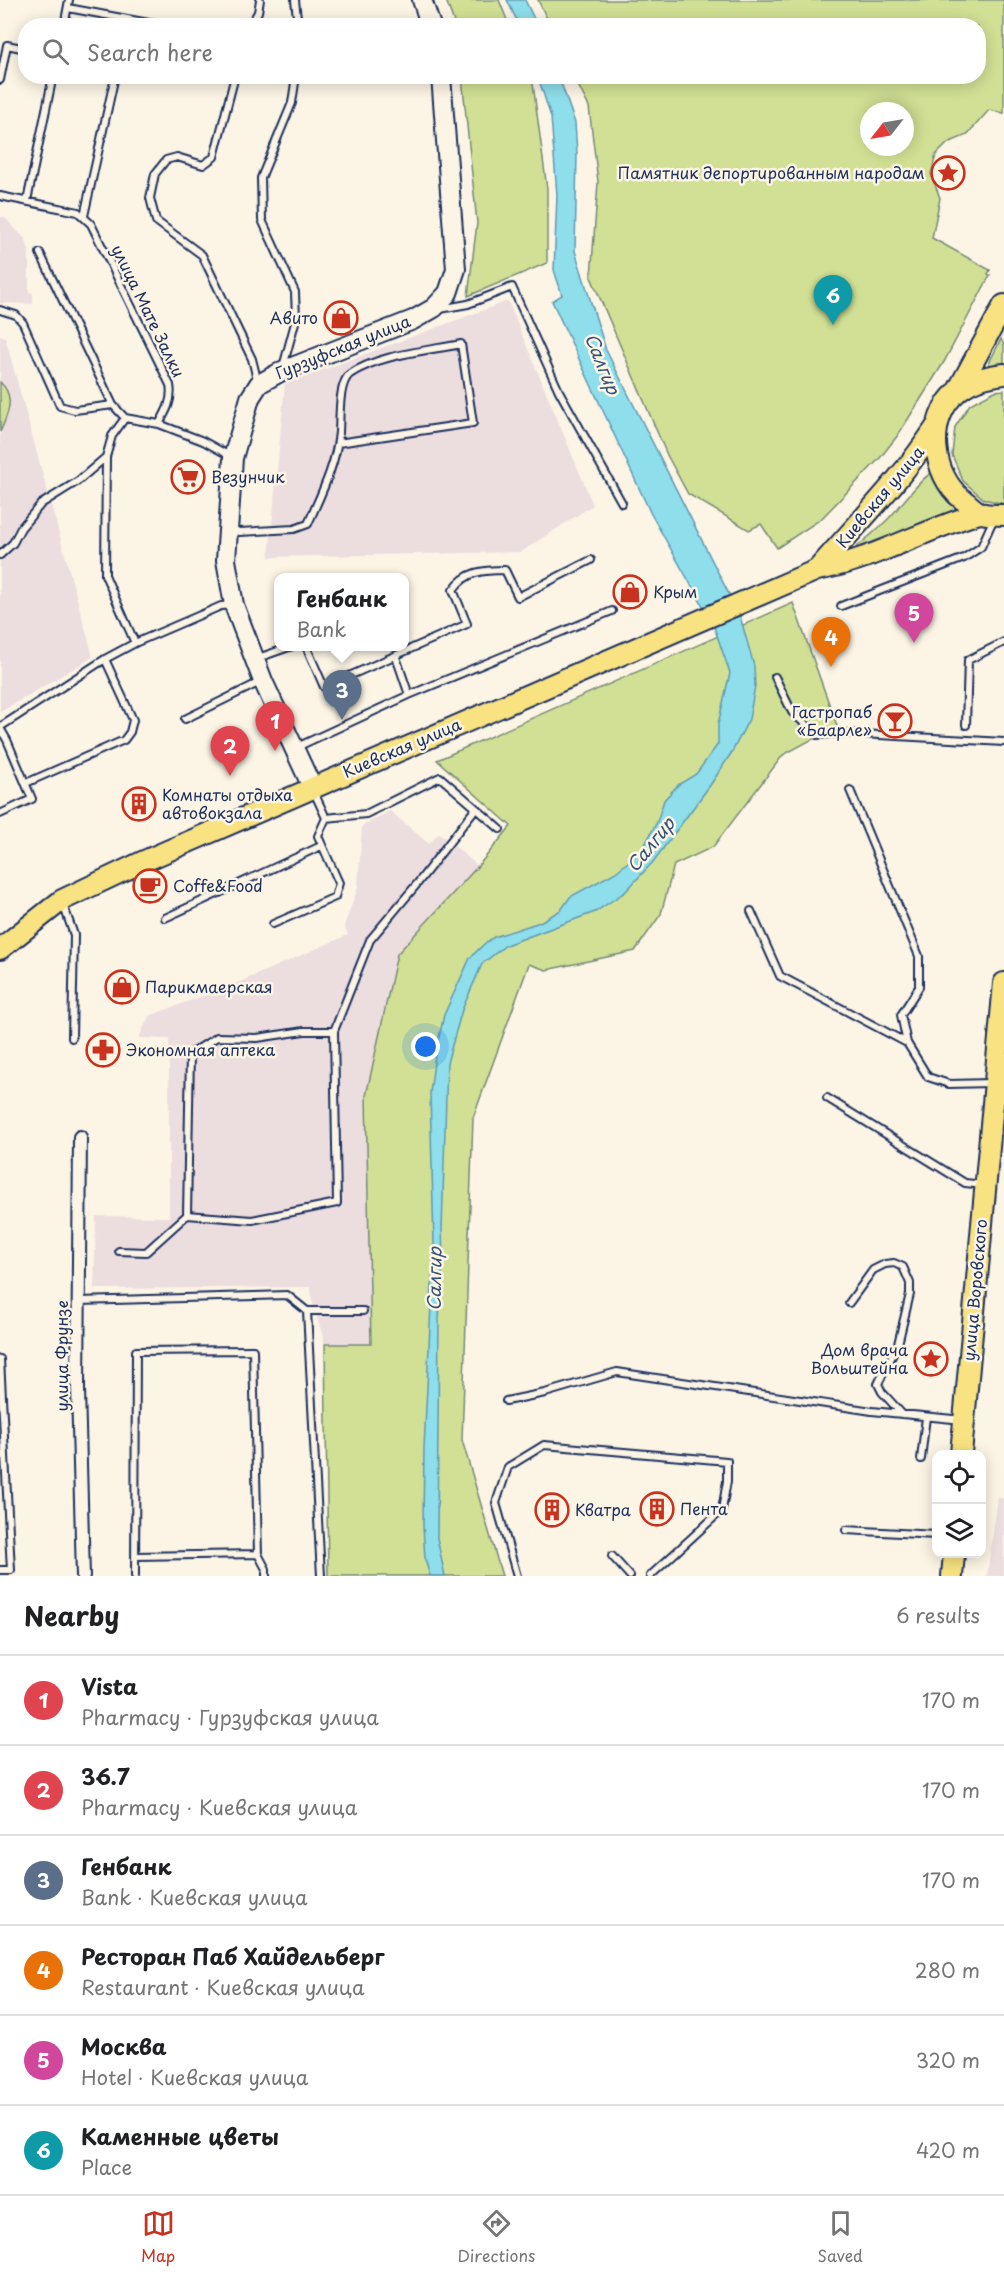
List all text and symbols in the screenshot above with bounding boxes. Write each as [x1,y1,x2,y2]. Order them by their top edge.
search box [18,18,986,84]
icon: search [39,35,72,68]
text: Search here [87,35,213,68]
north arrow [860,102,914,156]
place icon: Памятник депортированным народам [930,155,966,191]
place label: Памятник депортированным народам [618,160,925,184]
street label: улица Мате Залки [106,240,191,381]
pin: 6 [814,276,852,325]
shop icon: Авито [323,300,359,336]
place label: Авито [270,305,318,329]
street label: Гурзуфская улица [271,308,414,384]
water label: Салгир [579,329,628,399]
street label: Киевская улица [829,440,929,553]
supermarket icon: Везунчик [170,459,206,495]
place label: Везунчик [211,464,285,488]
popup [274,573,409,651]
shop icon: Крым [612,574,648,610]
place label: Крым [653,579,697,603]
text: Генбанк [296,581,387,614]
pin: 5 [894,594,934,643]
text: Bank [296,614,346,644]
pin: 4 [812,618,850,667]
pin: 3 [322,670,362,720]
place label: Гастропаб «Баарле» [792,699,873,741]
pin: 1 [256,702,294,751]
bar icon: Гастропаб «Баарле» [877,703,913,739]
street label: Киевская улица [339,711,465,783]
pin: 2 [210,726,250,776]
place label: Комнаты отдыха автовокзала [162,782,293,824]
building icon: Комнаты отдыха автовокзала [121,786,157,822]
water label: Салгир [619,810,681,877]
cafe icon: Coffe&Food [132,868,168,904]
place label: Coffe&Food [173,873,263,897]
shop icon: Парикмаерская [104,969,140,1005]
place label: Парикмаерская [145,974,273,998]
pharmacy icon: Экономная аптека [85,1032,121,1068]
your location [411,1032,440,1061]
place label: Экономная аптека [126,1037,275,1061]
street label: улица Воровского [956,1218,992,1362]
water label: Салгир [419,1246,448,1311]
street label: улица Фрунзе [49,1300,73,1412]
place label: Дом врача Вольштейна [811,1337,908,1379]
place icon: Дом врача Вольштейна [913,1341,949,1377]
map controls [932,1450,986,1558]
button: locate [932,1450,986,1504]
building icon: Пента [639,1491,675,1527]
building icon: Кватра [534,1492,570,1528]
place label: Пента [680,1496,728,1520]
place label: Кватра [575,1497,631,1521]
button: layers [932,1504,986,1558]
text: Nearby [24,1596,119,1635]
text: 6 results [896,1600,980,1630]
text: Vista [81,1669,138,1702]
text: 1 [39,1685,48,1715]
text: 170 m [922,1685,980,1715]
text: Pharmacy · Гурзуфская улица [81,1702,379,1732]
text: 36.7 [81,1759,130,1792]
text: 2 [36,1775,51,1805]
text: 170 m [922,1775,980,1805]
text: Pharmacy · Киевская улица [81,1792,357,1822]
text: Генбанк [81,1849,172,1882]
text: 3 [37,1865,50,1895]
text: 170 m [922,1865,980,1895]
text: Bank · Киевская улица [81,1882,308,1912]
text: Ресторан Паб Хайдельберг [81,1939,384,1972]
text: 4 [37,1955,50,1985]
text: 280 m [915,1955,980,1985]
text: Restaurant · Киевская улица [81,1972,365,2002]
text: Москва [81,2029,167,2062]
text: 5 [37,2045,50,2075]
text: 320 m [916,2045,980,2075]
text: Hotel · Киевская улица [81,2062,308,2092]
text: Каменные цветы [81,2119,279,2152]
text: 6 [36,2135,51,2165]
text: 420 m [916,2135,980,2165]
text: Place [81,2152,132,2182]
tab: Map [141,2207,175,2267]
tab: Directions [457,2207,535,2267]
tab: Saved [817,2207,863,2267]

